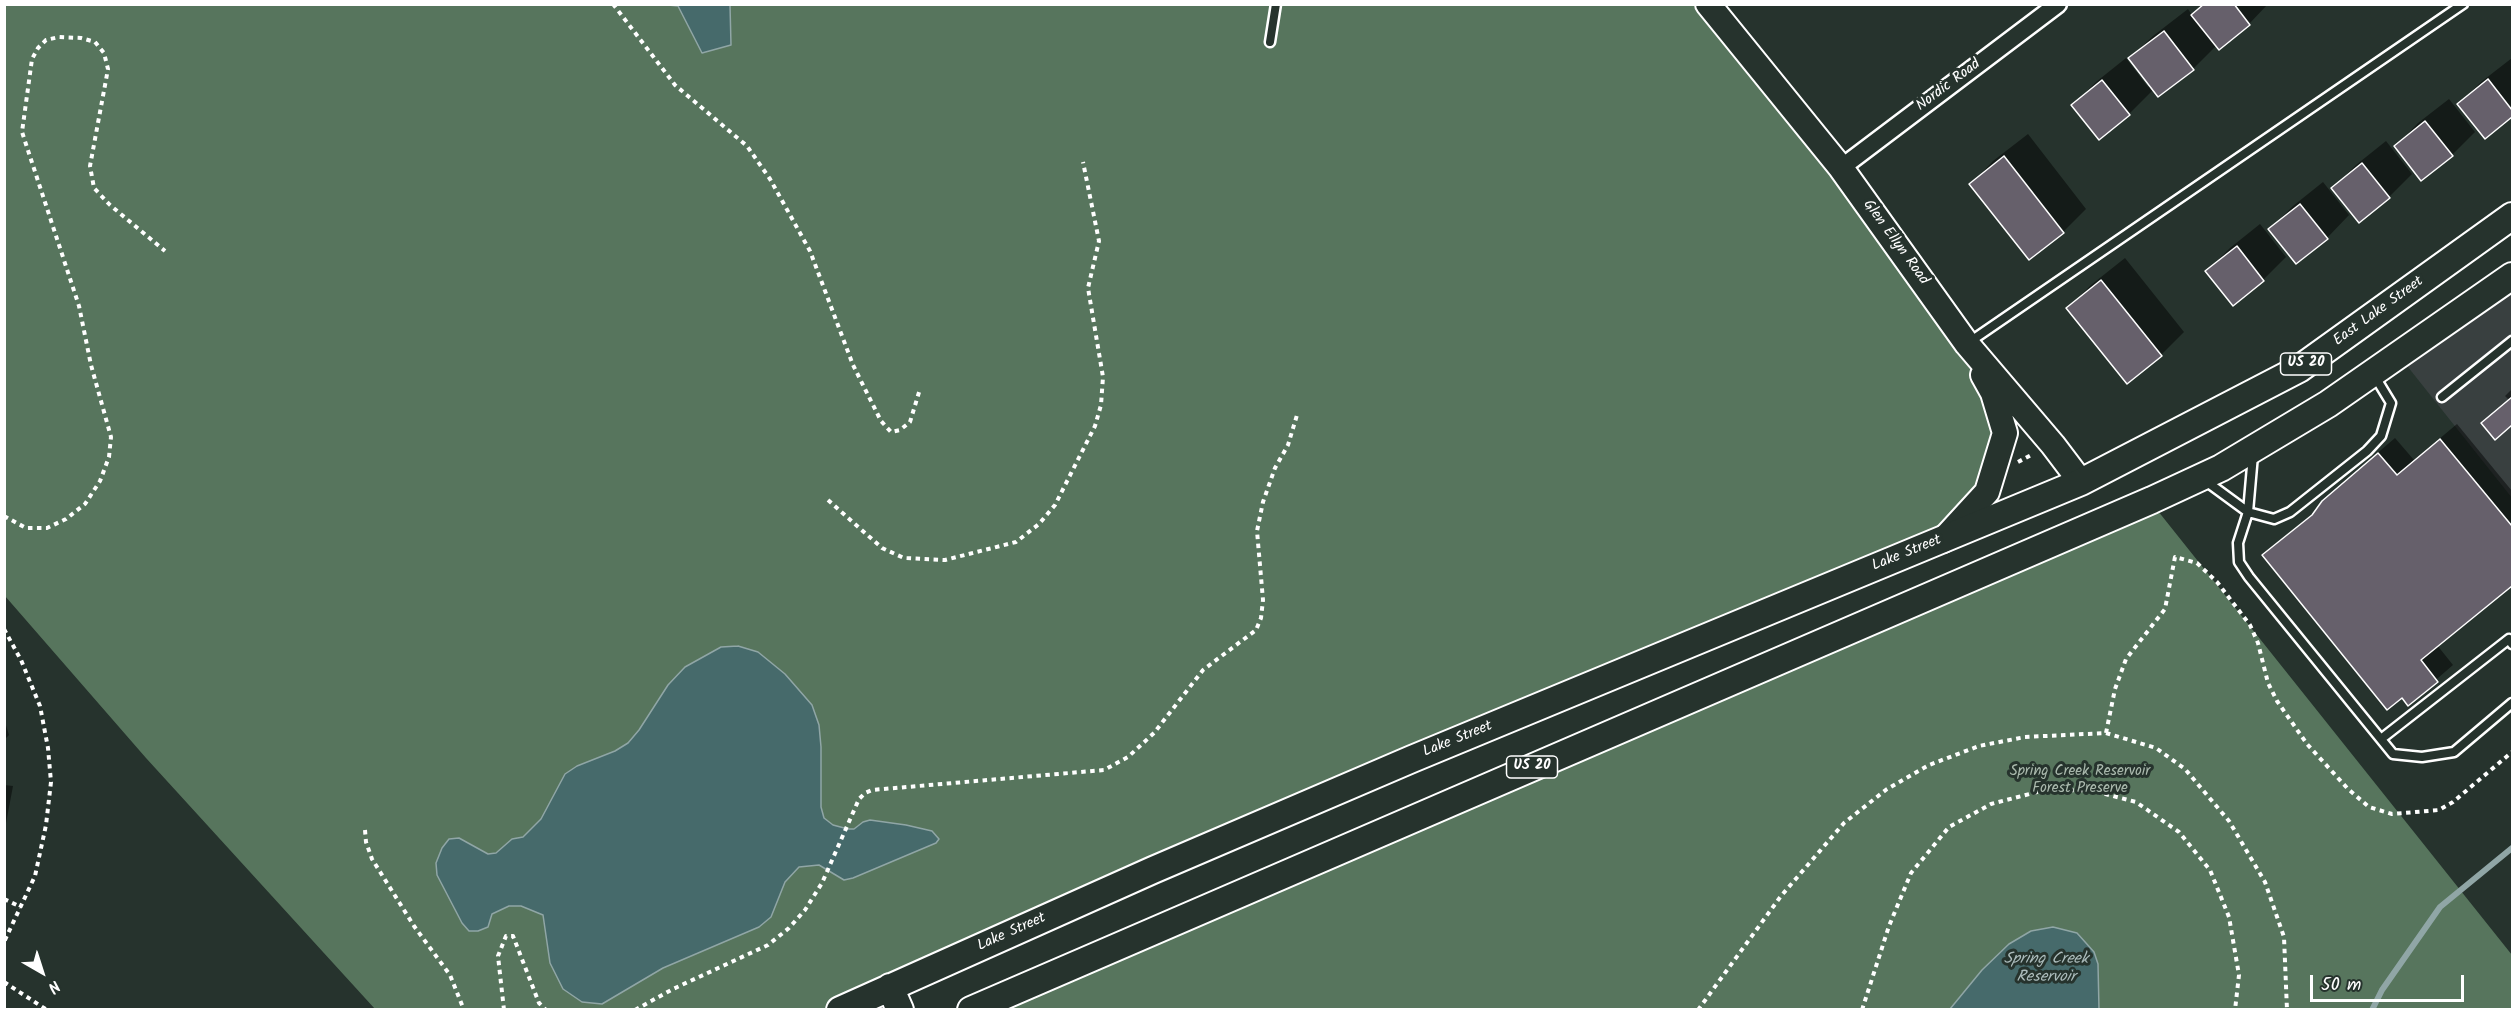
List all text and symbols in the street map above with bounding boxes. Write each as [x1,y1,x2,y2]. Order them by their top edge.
street label: Nordic Road [1913,56,1985,116]
street label: Glen Ellyn Road [1858,197,1932,289]
street label: East Lake Street [2330,273,2428,351]
road number: US 20 [2280,353,2332,375]
street label: Lake Street [1870,532,1944,576]
street label: Lake Street [1421,718,1495,762]
road number: US 20 [1506,756,1558,778]
park label: Spring Creek Reservoir Forest Preserve [2010,763,2150,798]
street label: Lake Street [975,910,1049,956]
north arrow [12,942,72,1002]
water label: Spring Creek Reservoir [2004,950,2088,988]
scale bar [2313,963,2468,1001]
text: 50 m [2321,971,2361,1000]
text: N [42,973,65,999]

